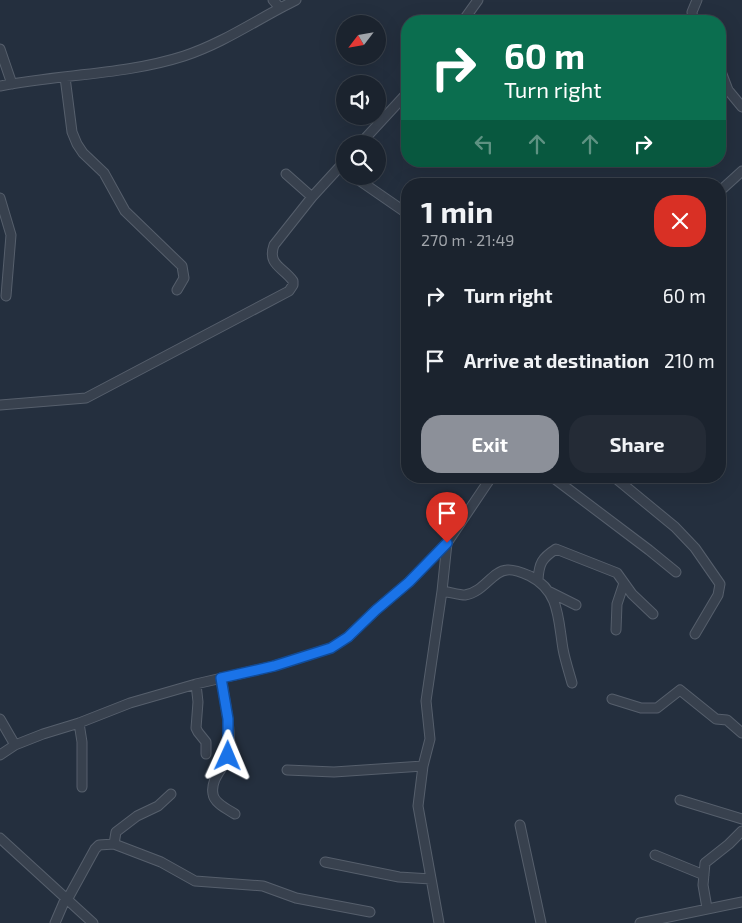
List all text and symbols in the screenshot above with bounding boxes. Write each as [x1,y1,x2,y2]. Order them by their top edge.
north arrow [336,15,386,65]
map controls [336,15,386,185]
text: 60 m [504,34,585,76]
icon: right [421,35,486,100]
button: sound [336,75,386,125]
text: Turn right [504,76,602,102]
icon: left [470,130,498,158]
icon: ahead [523,130,551,158]
icon: ahead [576,130,604,158]
icon: right [629,130,657,158]
button: search [336,135,386,185]
text: 1 min [421,193,493,229]
button: close [654,195,706,247]
text: 270 m · 21:49 [421,230,514,249]
icon: right [421,282,449,310]
text: Turn right [464,284,552,307]
text: 60 m [663,284,706,307]
icon: arrive [421,347,449,375]
text: Arrive at destination [464,349,649,372]
text: 210 m [664,349,715,372]
button: Exit [421,415,559,473]
button: Share [569,415,706,473]
pin [426,492,468,543]
icon: arrive [433,499,461,527]
position arrow [201,729,253,781]

